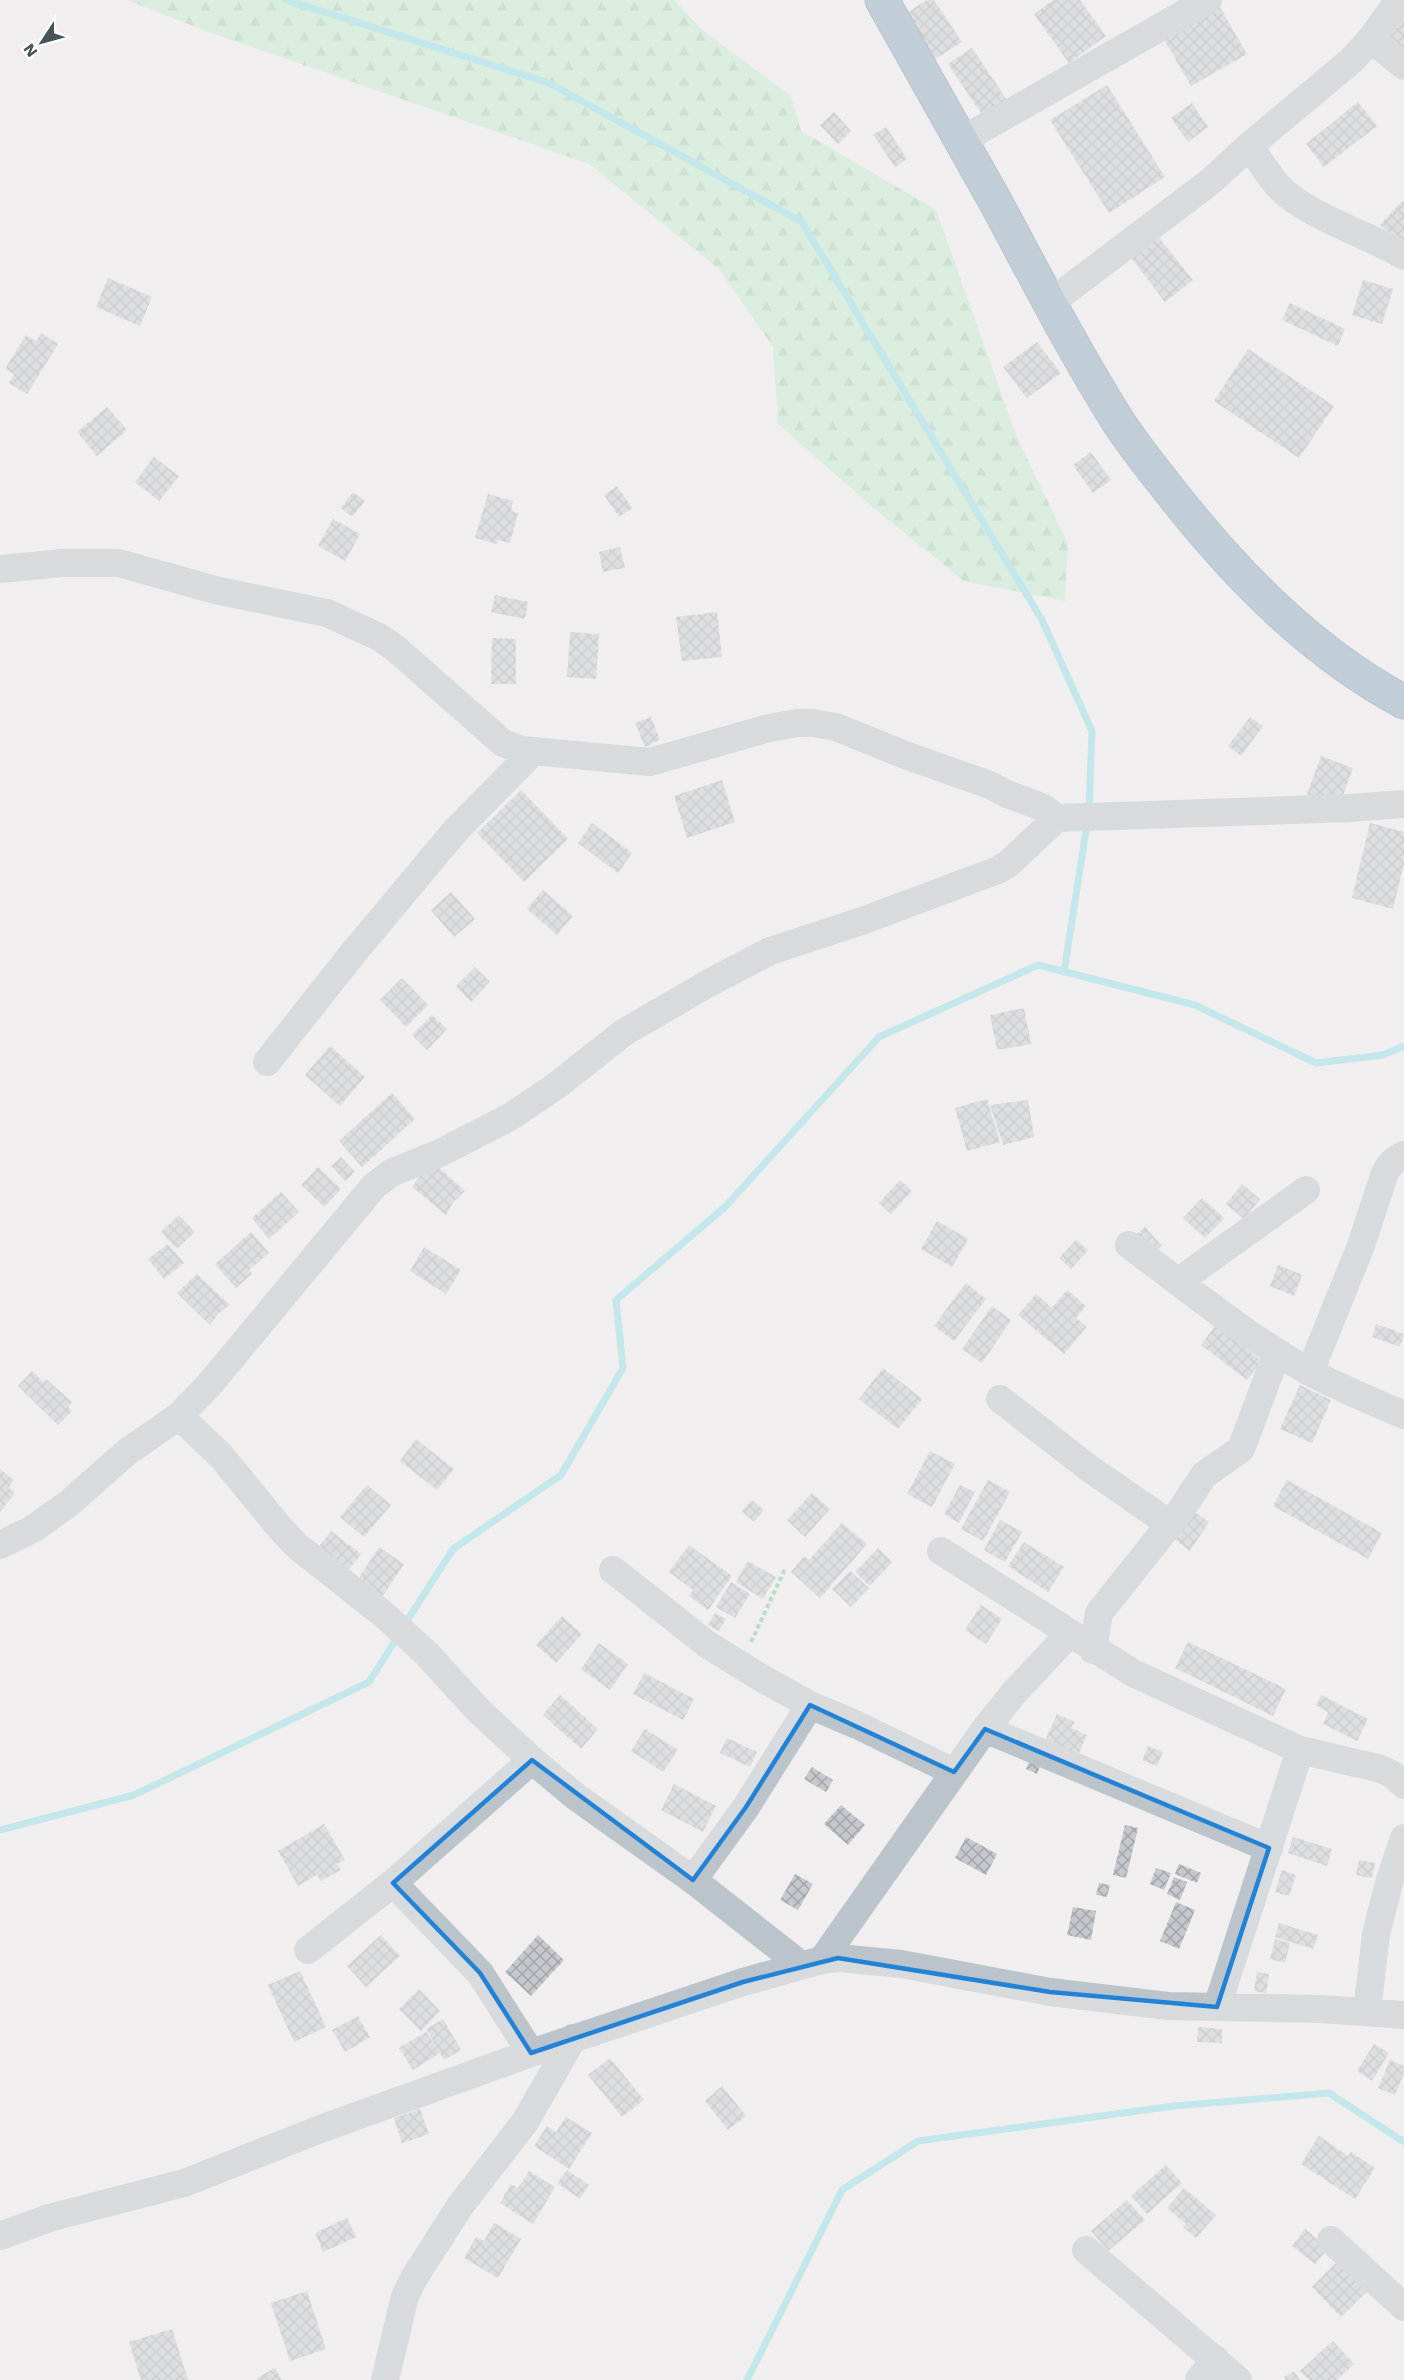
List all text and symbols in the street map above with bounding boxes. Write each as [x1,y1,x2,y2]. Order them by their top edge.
north arrow [12,12,72,72]
text: N [19,40,41,61]

